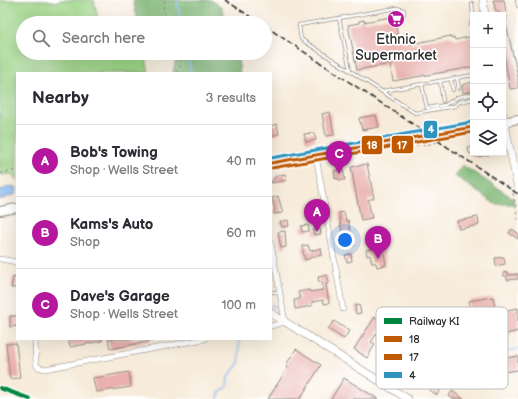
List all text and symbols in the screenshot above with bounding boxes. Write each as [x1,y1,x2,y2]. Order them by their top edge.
supermarket icon: Ethnic Supermarket [386,9,406,29]
map controls [470,12,506,156]
button: + [470,12,506,48]
search box [16,16,272,60]
icon: search [30,27,52,49]
text: Search here [62,29,145,48]
place label: Ethnic Supermarket [355,31,437,64]
button: − [470,48,506,84]
button: locate [470,84,506,120]
text: Nearby [32,88,89,108]
text: 3 results [205,90,256,106]
line badge: 4 [423,120,438,139]
button: layers [470,120,506,156]
text: 4 [428,123,435,136]
line badge: 18 [361,135,383,155]
line badge: 17 [391,135,414,154]
text: 18 [366,139,378,152]
text: 17 [397,139,407,152]
pin: C [326,141,352,174]
text: Bob's Towing [70,143,158,162]
text: A [41,153,49,169]
text: 40 m [226,153,256,169]
text: Shop · Wells Street [70,162,178,178]
pin: A [304,199,330,232]
text: Kams's Auto [70,215,153,234]
text: B [40,225,50,241]
text: 60 m [226,225,256,241]
pin: B [365,226,391,259]
your location [335,230,355,250]
text: Shop [70,234,100,250]
text: Dave's Garage [70,287,170,306]
text: C [40,297,50,313]
text: 100 m [221,297,256,313]
text: Shop · Wells Street [70,306,178,322]
legend [376,307,508,389]
text: Railway KI [409,315,460,328]
text: 18 [409,333,420,346]
text: 17 [409,351,419,364]
text: 4 [409,369,416,382]

